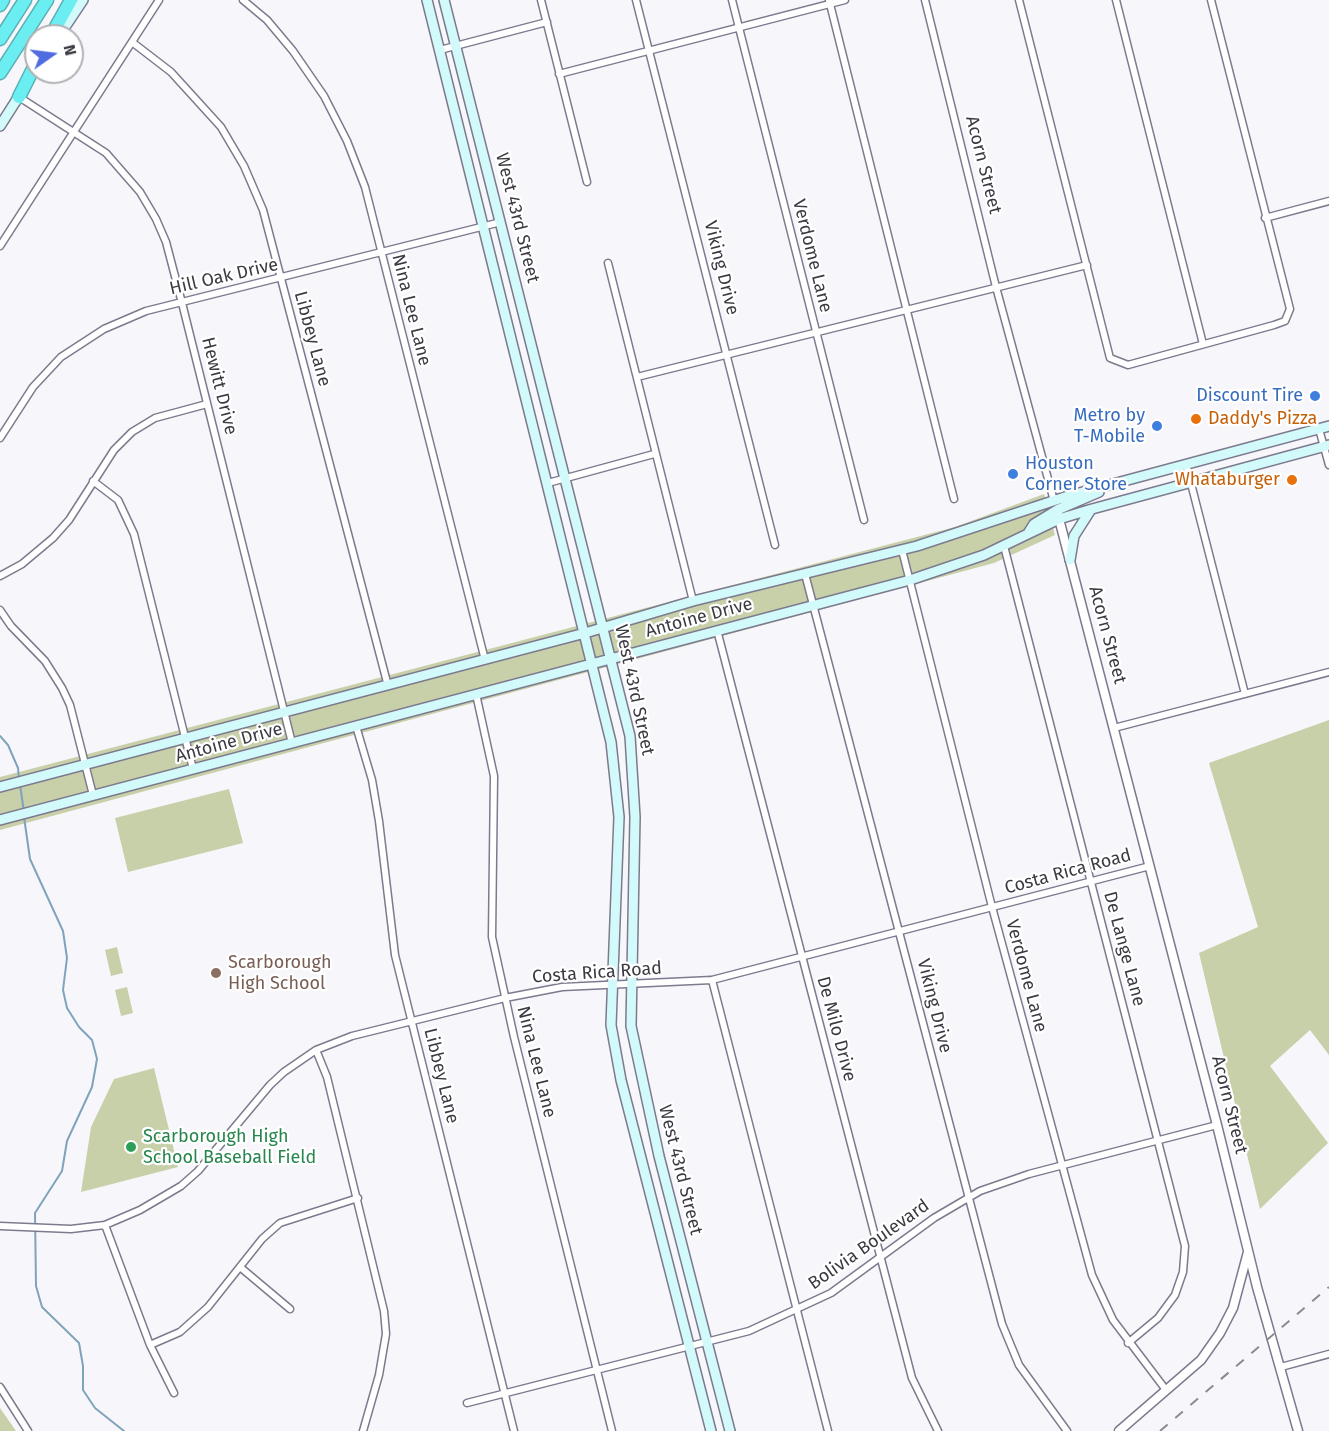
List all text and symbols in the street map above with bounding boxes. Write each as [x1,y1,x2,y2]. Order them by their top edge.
north arrow [24,24,84,84]
text: N [60,43,81,57]
street label: Acorn Street [960,114,1006,216]
street label: West 43rd Street [490,151,544,285]
street label: Verdome Lane [787,197,837,315]
street label: Viking Drive [699,219,743,317]
street label: Nina Lee Lane [387,252,435,368]
street label: Hill Oak Drive [168,254,280,300]
street label: Libbey Lane [289,289,335,389]
street label: Hewitt Drive [196,335,242,437]
place label: Discount Tire [1196,385,1303,407]
marker: Discount Tire [1308,389,1322,403]
place label: Metro by T-Mobile [1074,405,1145,448]
place label: Daddy's Pizza [1208,408,1317,430]
marker: Daddy's Pizza [1189,412,1203,426]
marker: Metro by T-Mobile [1150,419,1164,433]
place label: Houston Corner Store [1025,453,1127,496]
marker: Houston Corner Store [1006,467,1020,481]
place label: Whataburger [1175,469,1280,491]
marker: Whataburger [1285,473,1299,487]
street label: Acorn Street [1084,584,1130,686]
street label: Antoine Drive [643,593,755,643]
street label: West 43rd Street [610,623,658,757]
street label: Antoine Drive [173,718,285,768]
street label: Costa Rica Road [1002,845,1134,899]
street label: De Lange Lane [1098,889,1150,1009]
street label: Verdome Lane [1001,917,1051,1035]
place label: Scarborough High School [228,952,331,994]
street label: Viking Drive [912,957,956,1055]
street label: Costa Rica Road [531,958,663,988]
marker: Scarborough High School [209,966,223,980]
street label: De Milo Drive [812,974,860,1084]
street label: Nina Lee Lane [512,1004,560,1120]
street label: Libbey Lane [419,1026,463,1126]
street label: Acorn Street [1206,1054,1252,1156]
street label: West 43rd Street [653,1103,707,1237]
place label: Scarborough High School Baseball Field [143,1126,316,1168]
marker: Scarborough High School Baseball Field [124,1140,138,1154]
street label: Bolivia Boulevard [804,1195,934,1295]

